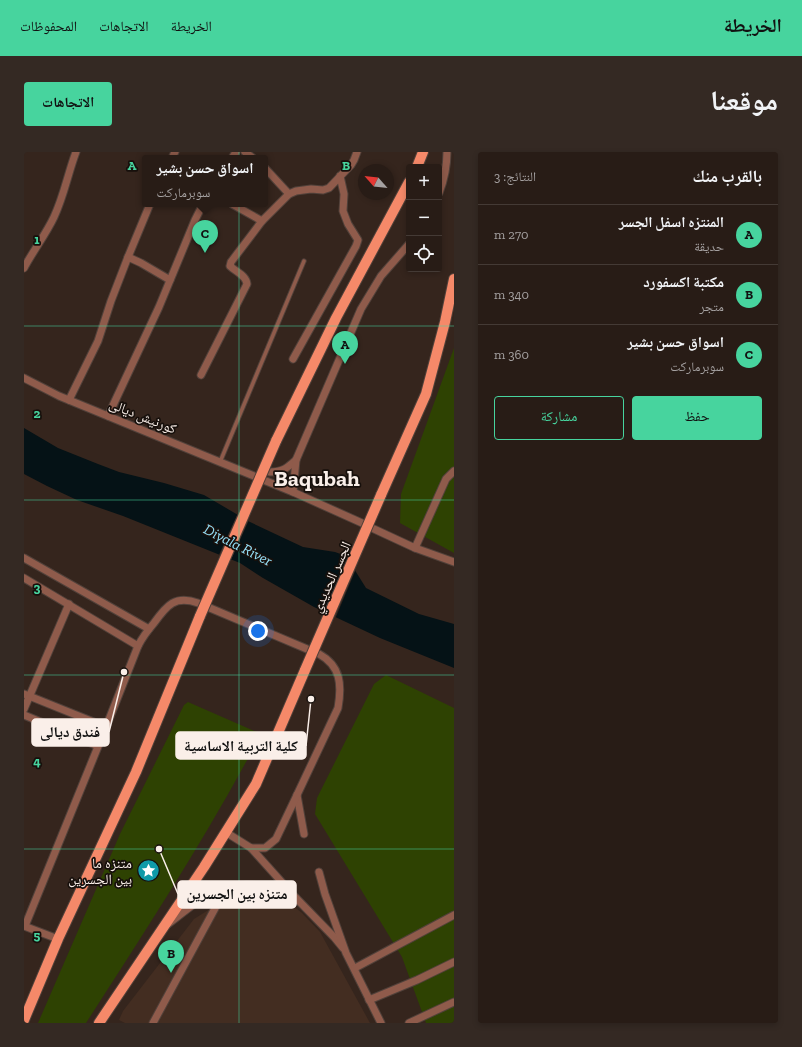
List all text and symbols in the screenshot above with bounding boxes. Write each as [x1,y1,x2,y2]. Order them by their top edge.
text: الخريطة [724,14,782,37]
text: المحفوظات [20,18,77,35]
text: الاتجاهات [99,18,149,35]
text: الخريطة [171,18,212,35]
button: الاتجاهات [24,82,112,126]
text: موقعنا [710,84,778,117]
popup [142,155,268,207]
text: A [128,158,137,173]
text: B [342,158,350,173]
text: اسواق حسن بشير [157,159,253,177]
north arrow [358,164,394,200]
map controls [406,164,442,272]
button: + [406,164,442,200]
text: بالقرب منك [692,166,762,186]
text: النتائج: 3 [494,169,536,184]
text: سوبرماركت [157,185,210,200]
button: − [406,200,442,236]
text: المنتزه اسفل الجسر [619,213,724,231]
pin: C [192,220,218,253]
text: 270 m [494,227,529,242]
text: A [745,227,753,242]
text: 1 [34,232,40,247]
button: locate [406,236,442,272]
text: حديقة [694,239,724,254]
text: مكتبة اكسفورد [643,273,724,291]
text: 340 m [494,287,529,302]
text: B [745,287,753,302]
text: متجر [699,299,724,314]
pin: A [332,331,358,364]
text: اسواق حسن بشير [627,333,724,351]
text: 360 m [494,347,529,362]
text: C [745,347,753,362]
text: سوبرماركت [670,359,724,374]
street label: كورنيش ديالى [107,395,179,438]
button: مشاركة [494,396,624,440]
button: حفظ [632,396,762,440]
text: 2 [34,406,41,421]
district label: Baqubah [274,465,360,492]
water label: Diyala River [201,520,276,570]
street label: الجسر الحديدي [308,539,357,616]
text: 3 [34,580,41,595]
your location [248,621,268,641]
callout: فندق ديالى [32,719,109,746]
text: فندق ديالى [40,723,100,741]
callout: كلية التربية الاساسية [176,732,306,759]
text: كلية التربية الاساسية [184,737,298,755]
text: 4 [33,754,41,769]
place label: متنزه ما بين الجسرين [68,855,132,888]
place icon: متنزه ما بين الجسرين [135,858,161,884]
callout: متنزه بين الجسرين [178,881,296,908]
text: متنزه بين الجسرين [186,885,288,903]
text: 5 [34,928,41,943]
pin: B [158,940,184,973]

